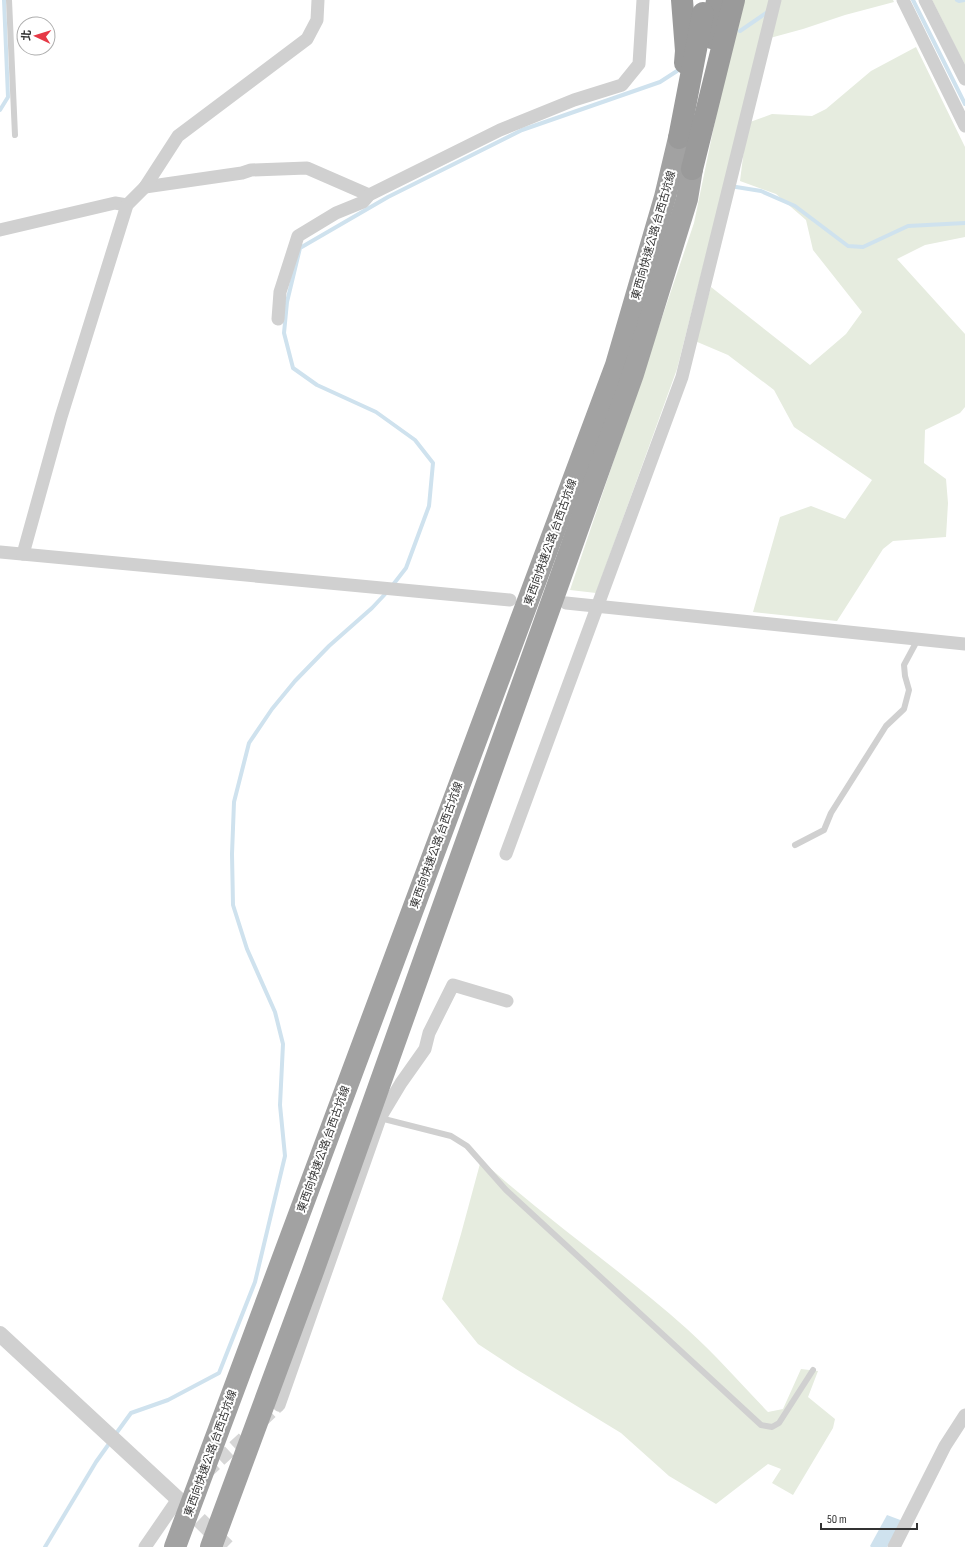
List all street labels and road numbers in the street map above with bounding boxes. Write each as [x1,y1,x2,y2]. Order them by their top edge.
street label: 東西向快速公路 台西古坑線 [629,169,678,301]
street label: 東西向快速公路 台西古坑線 [521,477,579,607]
street label: 東西向快速公路 台西古坑線 [407,780,465,910]
street label: 東西向快速公路 台西古坑線 [294,1084,352,1214]
street label: 東西向快速公路 台西古坑線 [181,1388,239,1518]

